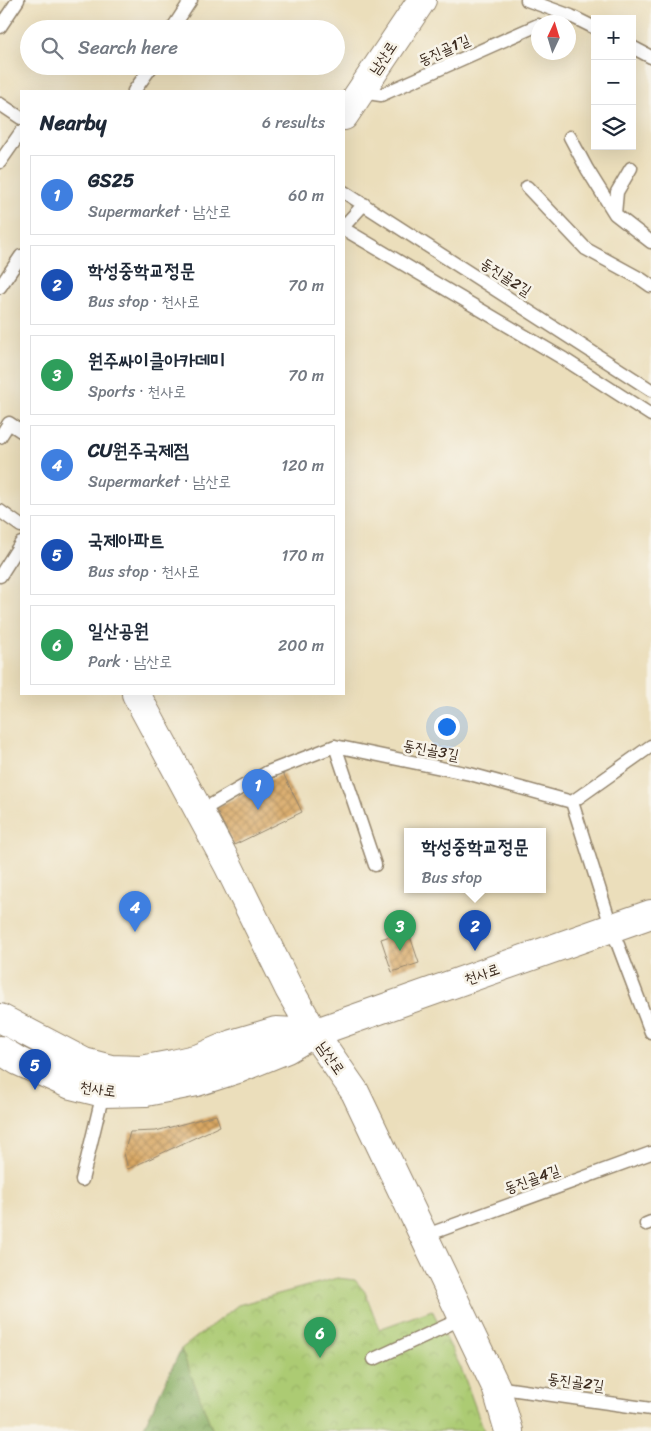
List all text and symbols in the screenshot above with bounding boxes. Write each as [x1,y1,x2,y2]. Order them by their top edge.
north arrow [531,15,576,60]
map controls [591,15,636,150]
button: + [591,15,636,60]
search box [20,20,345,75]
street label: 동진골1길 [414,27,474,73]
text: Search here [78,31,178,64]
icon: search [38,34,66,62]
street label: 남산로 [362,36,404,80]
button: − [591,60,636,105]
text: Nearby [40,104,106,142]
button: layers [591,105,636,150]
text: 6 results [262,108,325,137]
text: GS25 [88,164,134,197]
text: 1 [54,181,60,210]
text: 60 m [288,181,324,210]
text: Supermarket · 남산로 [88,197,231,226]
street label: 동진골2길 [475,251,537,303]
text: 학성중학교정문 [88,254,195,287]
text: 2 [52,271,62,300]
text: 70 m [288,271,324,300]
text: Bus stop · 천사로 [88,287,200,316]
text: 원주싸이클아카데미 [88,344,226,377]
text: 3 [53,361,61,390]
text: 70 m [288,361,324,390]
text: Sports · 천사로 [88,377,186,406]
text: CU원주국제점 [88,434,189,467]
text: 4 [52,451,62,480]
text: 120 m [281,451,324,480]
text: Supermarket · 남산로 [88,467,231,496]
text: 국제아파트 [88,524,164,557]
text: 5 [52,541,62,570]
text: 170 m [281,541,324,570]
text: Bus stop · 천사로 [88,557,200,586]
text: 일산공원 [88,614,149,647]
text: 6 [52,631,62,660]
text: 200 m [278,631,324,660]
text: Park · 남산로 [88,647,172,676]
your location [434,714,460,740]
street label: 동진골3길 [401,732,461,768]
pin: 1 [242,769,274,810]
popup [404,828,546,893]
text: 학성중학교정문 [421,830,529,863]
text: Bus stop [421,863,482,892]
pin: 4 [119,891,151,932]
pin: 3 [384,910,416,951]
pin: 2 [459,910,491,951]
street label: 천사로 [461,956,503,992]
street label: 남산로 [310,1036,352,1080]
pin: 5 [19,1049,51,1090]
street label: 천사로 [78,1074,118,1104]
street label: 동진골4길 [500,1157,564,1201]
pin: 6 [304,1317,336,1358]
street label: 동진골2길 [546,1365,606,1399]

